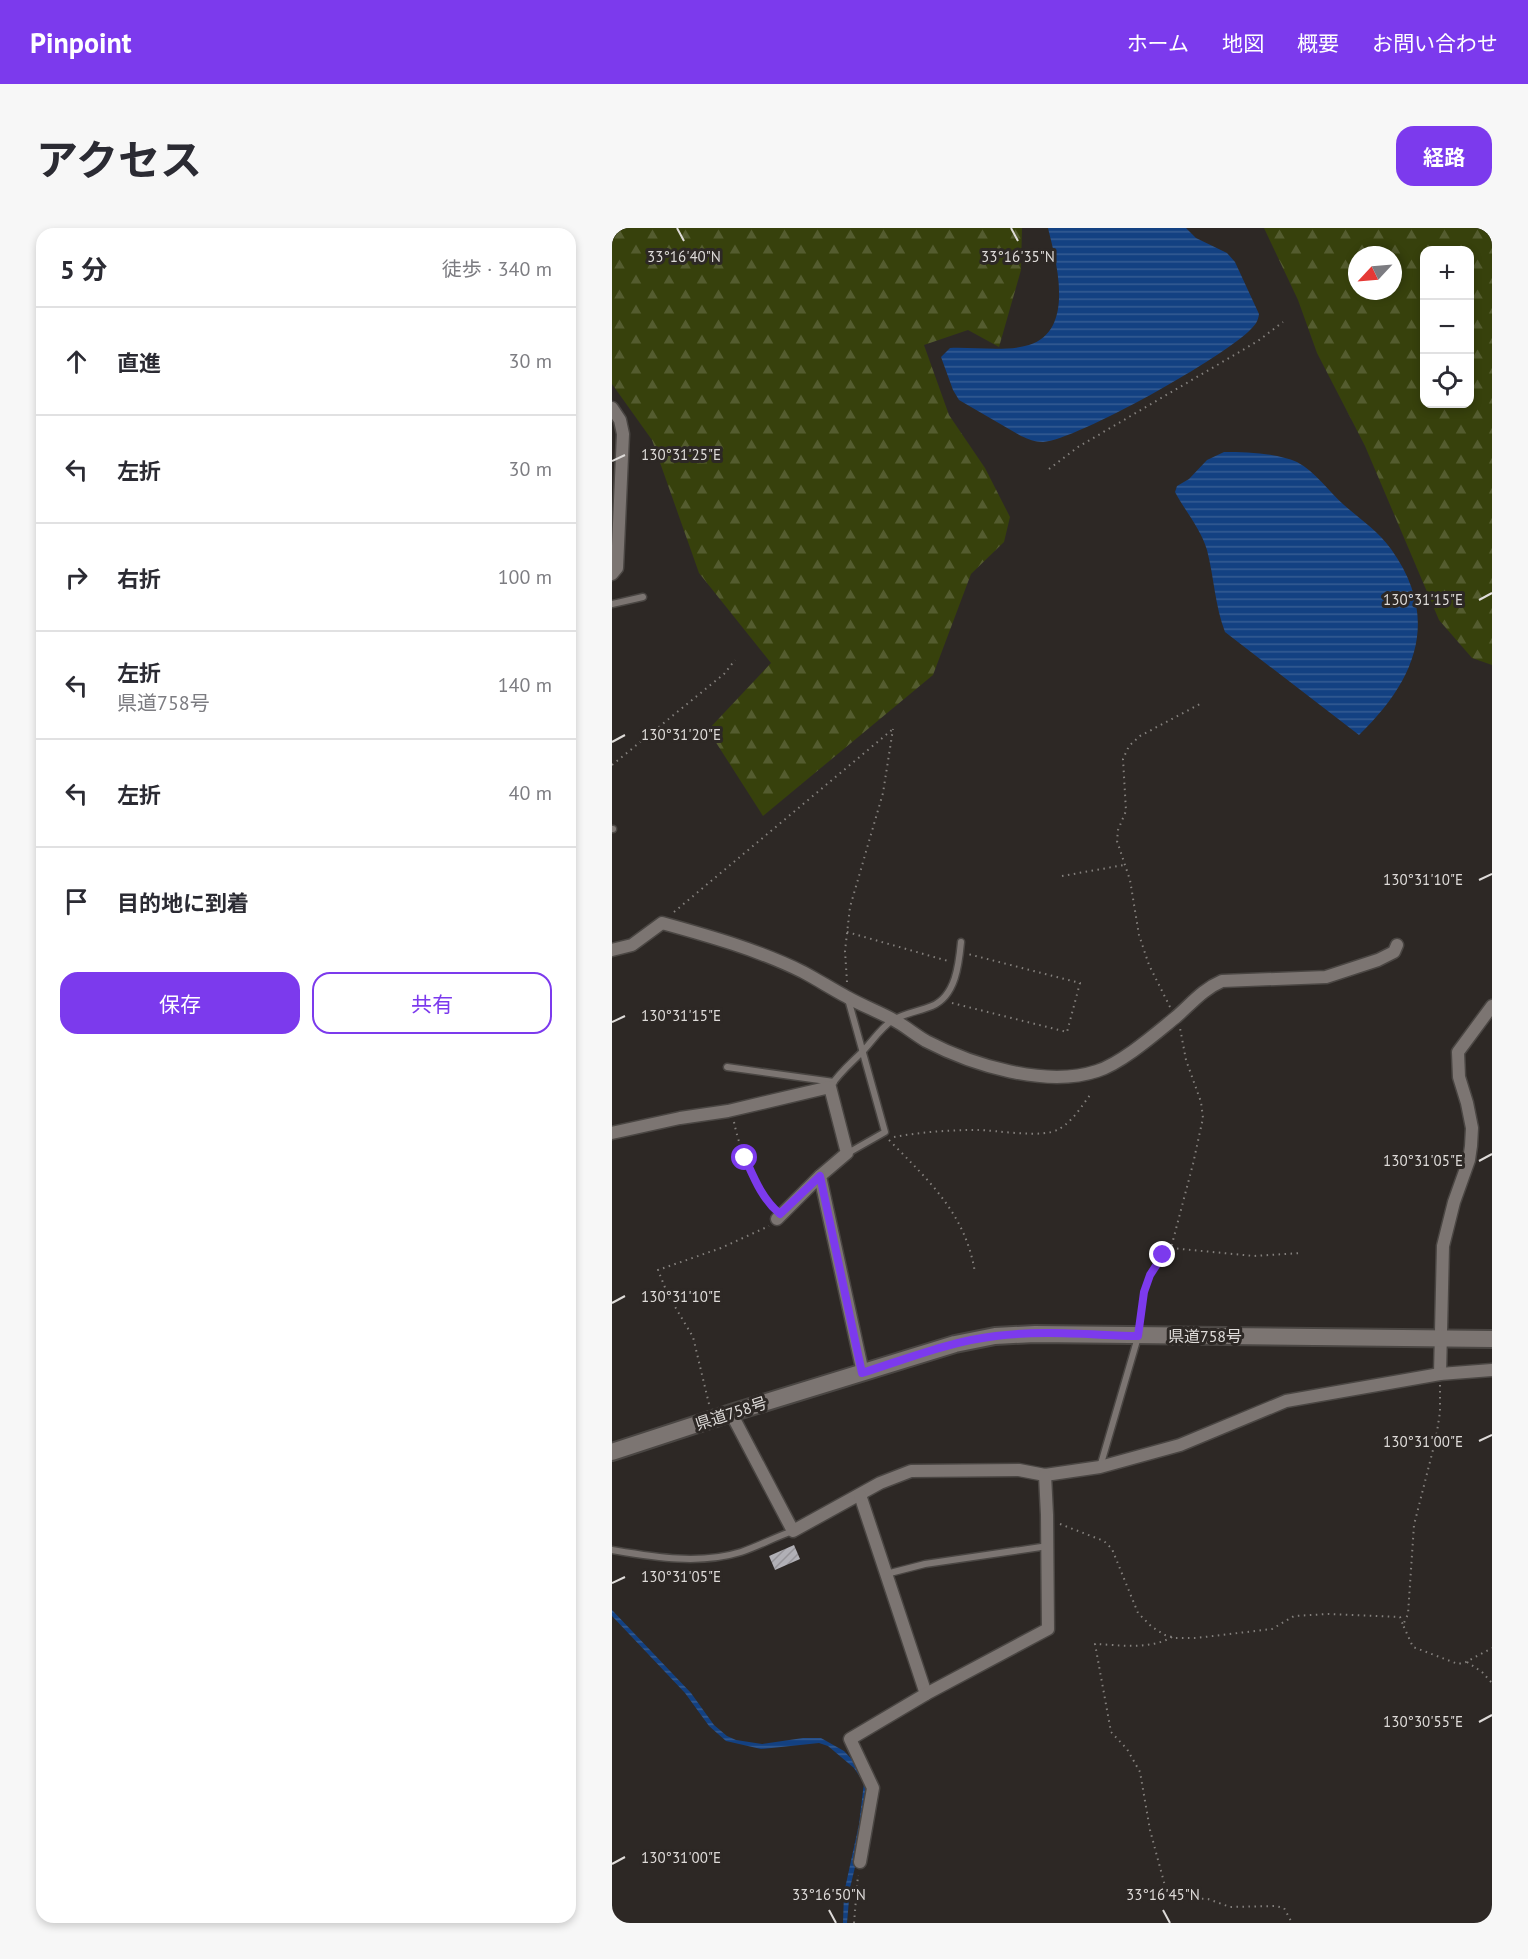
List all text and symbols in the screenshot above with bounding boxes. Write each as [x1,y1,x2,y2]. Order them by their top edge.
text: Pinpoint [30,24,132,61]
text: ホーム [1127,30,1189,57]
text: 地図 [1222,30,1264,57]
text: 概要 [1297,30,1339,57]
text: お問い合わせ [1372,30,1498,57]
button: 経路 [1396,126,1492,186]
text: アクセス [36,132,202,187]
north arrow [1348,246,1402,300]
map controls [1420,246,1474,408]
button: + [1420,246,1474,300]
text: 33°16'40"N [647,247,721,266]
text: 33°16'35"N [981,247,1055,266]
text: 5 分 [60,253,107,286]
text: 徒歩 · 340 m [442,256,552,282]
button: − [1420,300,1474,354]
icon: ahead [60,345,93,378]
text: 30 m [509,348,552,374]
text: 直進 [117,349,161,377]
button: locate [1420,354,1474,408]
text: 130°31'25"E [641,445,721,464]
icon: left [60,453,93,486]
text: 30 m [509,456,552,482]
text: 左折 [117,457,161,485]
icon: right [60,561,93,594]
text: 100 m [498,564,552,590]
text: 右折 [117,565,161,593]
text: 130°31'15"E [1383,590,1463,609]
text: 左折 [117,659,161,687]
icon: left [60,669,93,702]
text: 140 m [498,672,552,698]
text: 県道758号 [117,690,210,716]
text: 130°31'20"E [641,725,721,744]
icon: left [60,777,93,810]
text: 40 m [509,780,552,806]
text: 左折 [117,781,161,809]
text: 130°31'10"E [1383,870,1463,889]
icon: arrive [60,885,93,918]
text: 目的地に到着 [117,889,249,917]
button: 保存 [60,972,300,1034]
button: 共有 [312,972,552,1034]
text: 130°31'15"E [641,1006,721,1025]
route start [731,1144,757,1170]
text: 130°31'05"E [1383,1151,1463,1170]
route end [1149,1241,1175,1267]
text: 130°31'10"E [641,1287,721,1306]
street label: 県道758号 [1168,1326,1242,1346]
street label: 県道758号 [693,1392,769,1434]
text: 130°31'00"E [1383,1432,1463,1451]
text: 130°31'05"E [641,1567,721,1586]
text: 130°30'55"E [1383,1712,1463,1731]
text: 130°31'00"E [641,1848,721,1867]
text: 33°16'50"N [792,1885,866,1904]
text: 33°16'45"N [1126,1885,1200,1904]

